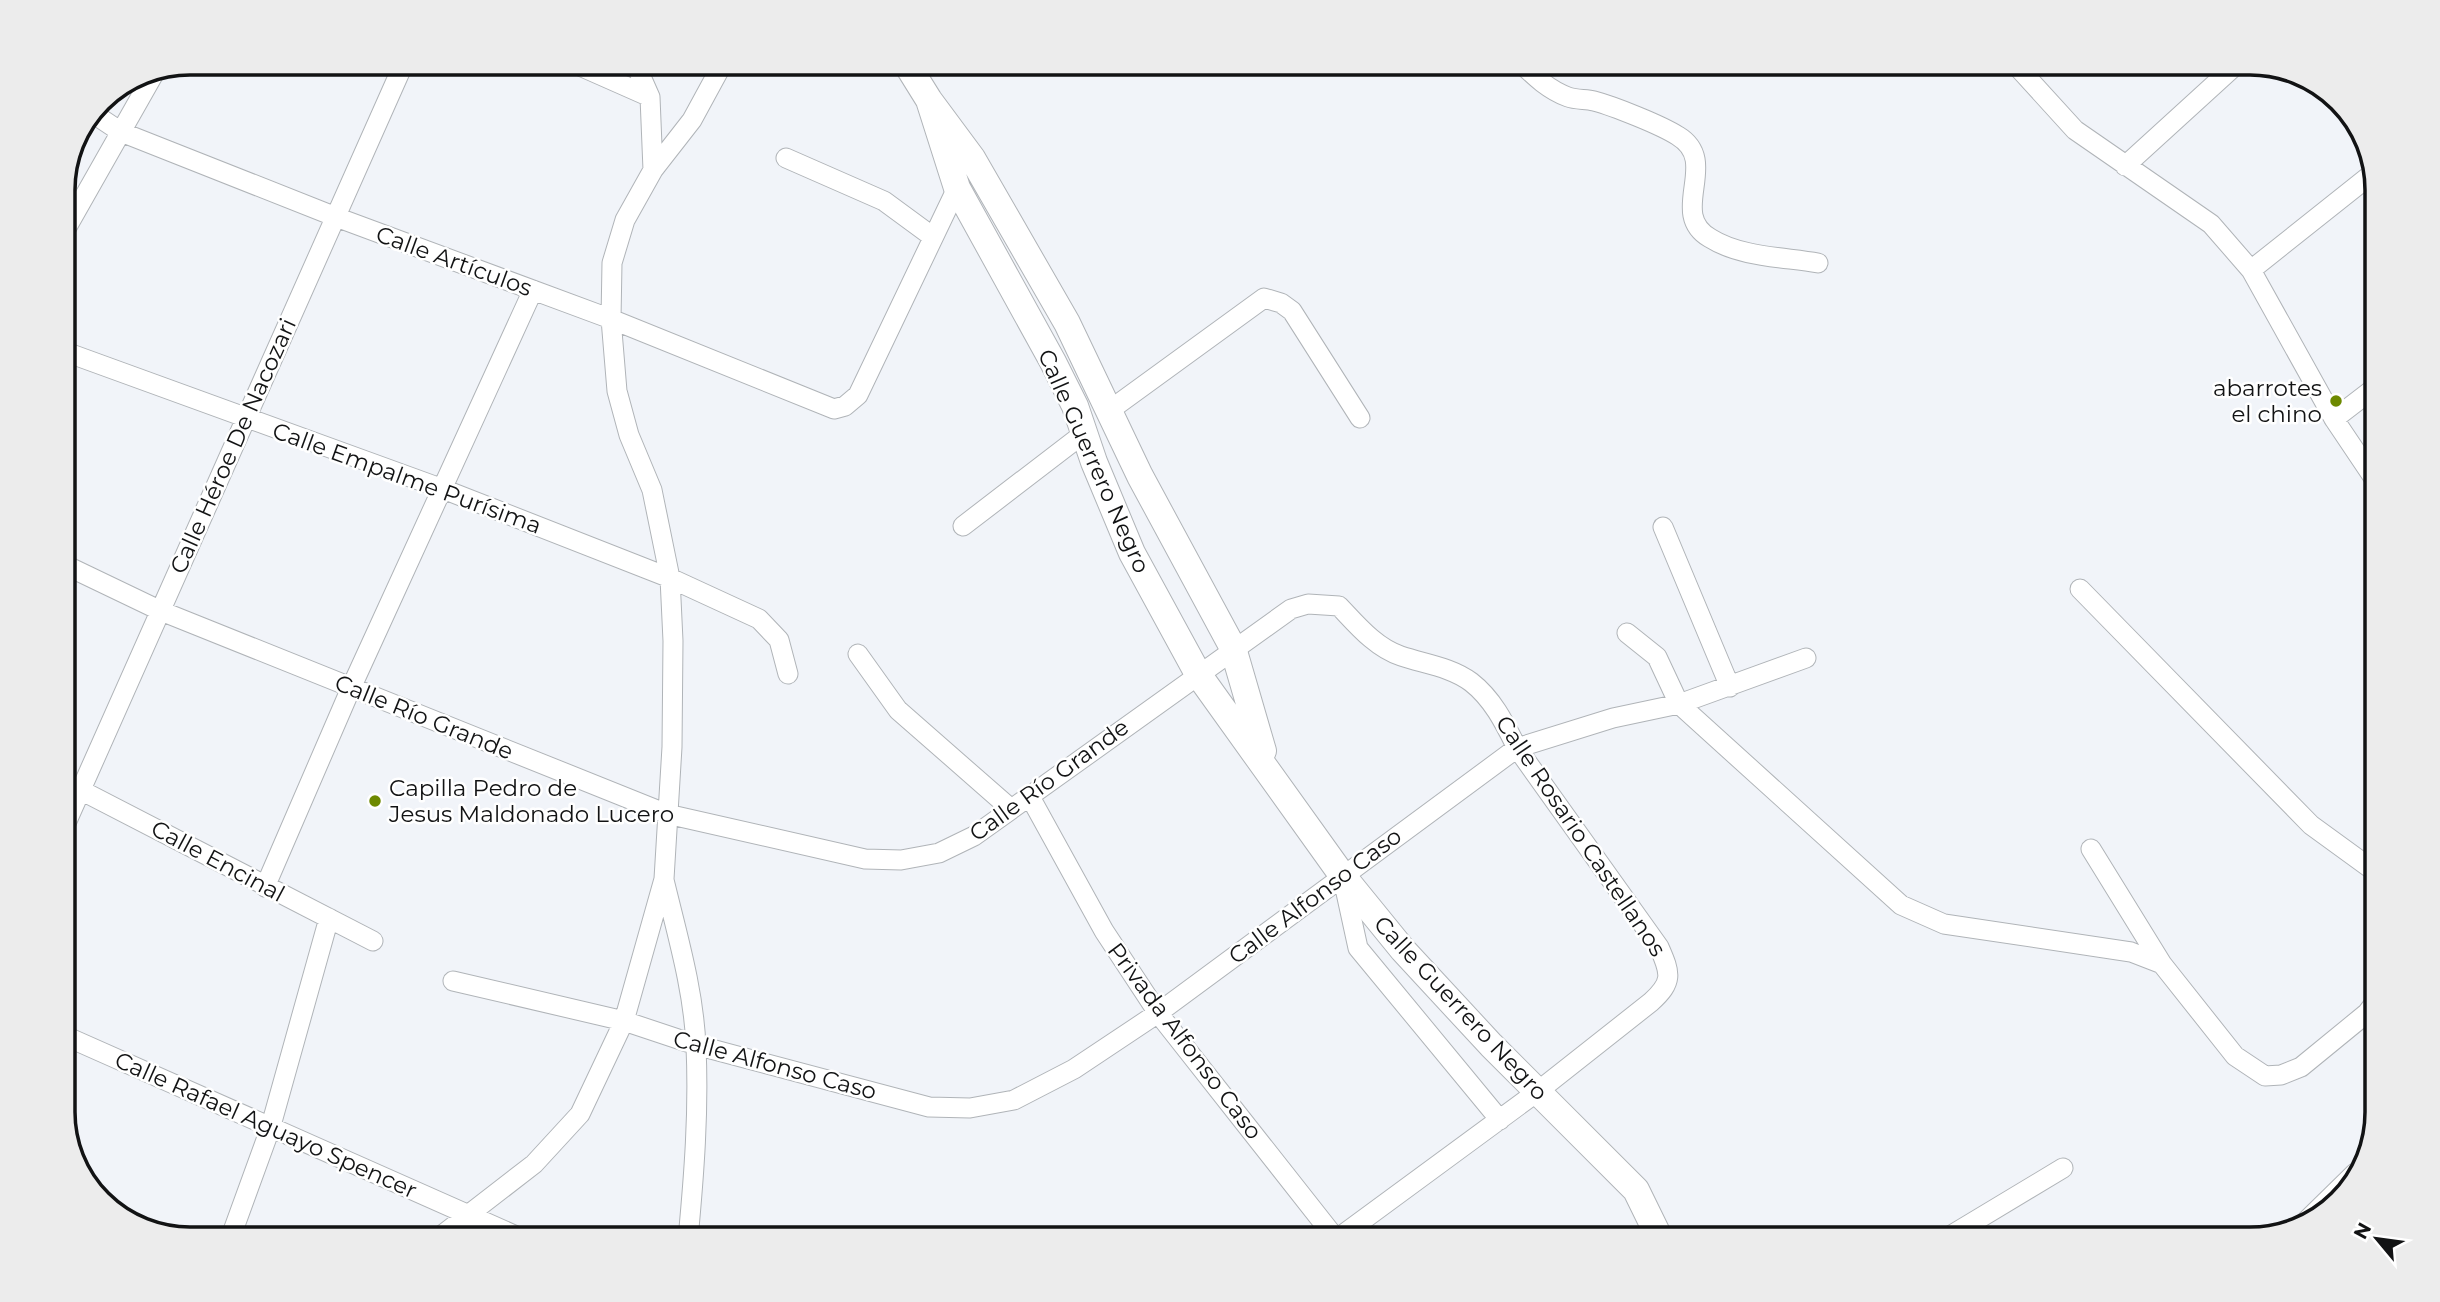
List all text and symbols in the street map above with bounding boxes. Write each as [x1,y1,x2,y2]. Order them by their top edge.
street label: Calle Artículos [372,220,536,302]
street label: Calle Héroe De Nacozari [164,314,302,578]
street label: Calle Guerrero Negro [1032,345,1156,577]
place label: abarrotes el chino [2213,374,2322,428]
marker: abarrotes el chino [2328,393,2344,409]
street label: Calle Empalme Purísima [269,416,545,540]
street label: Calle Río Grande [331,668,517,766]
street label: Calle Rosario Castellanos [1490,710,1672,962]
street label: Calle Río Grande [964,713,1134,847]
place label: Capilla Pedro de Jesus Maldonado Lucero [388,774,674,828]
marker: Capilla Pedro de Jesus Maldonado Lucero [367,793,383,809]
street label: Calle Encinal [146,814,290,908]
street label: Calle Alfonso Caso [1223,822,1407,970]
street label: Calle Guerrero Negro [1368,910,1554,1106]
street label: Privada Alfonso Caso [1102,937,1268,1145]
street label: Calle Alfonso Caso [670,1024,880,1106]
street label: Calle Rafael Aguayo Spencer [111,1046,421,1204]
north arrow [2342,1204,2412,1274]
text: N [2349,1219,2376,1243]

